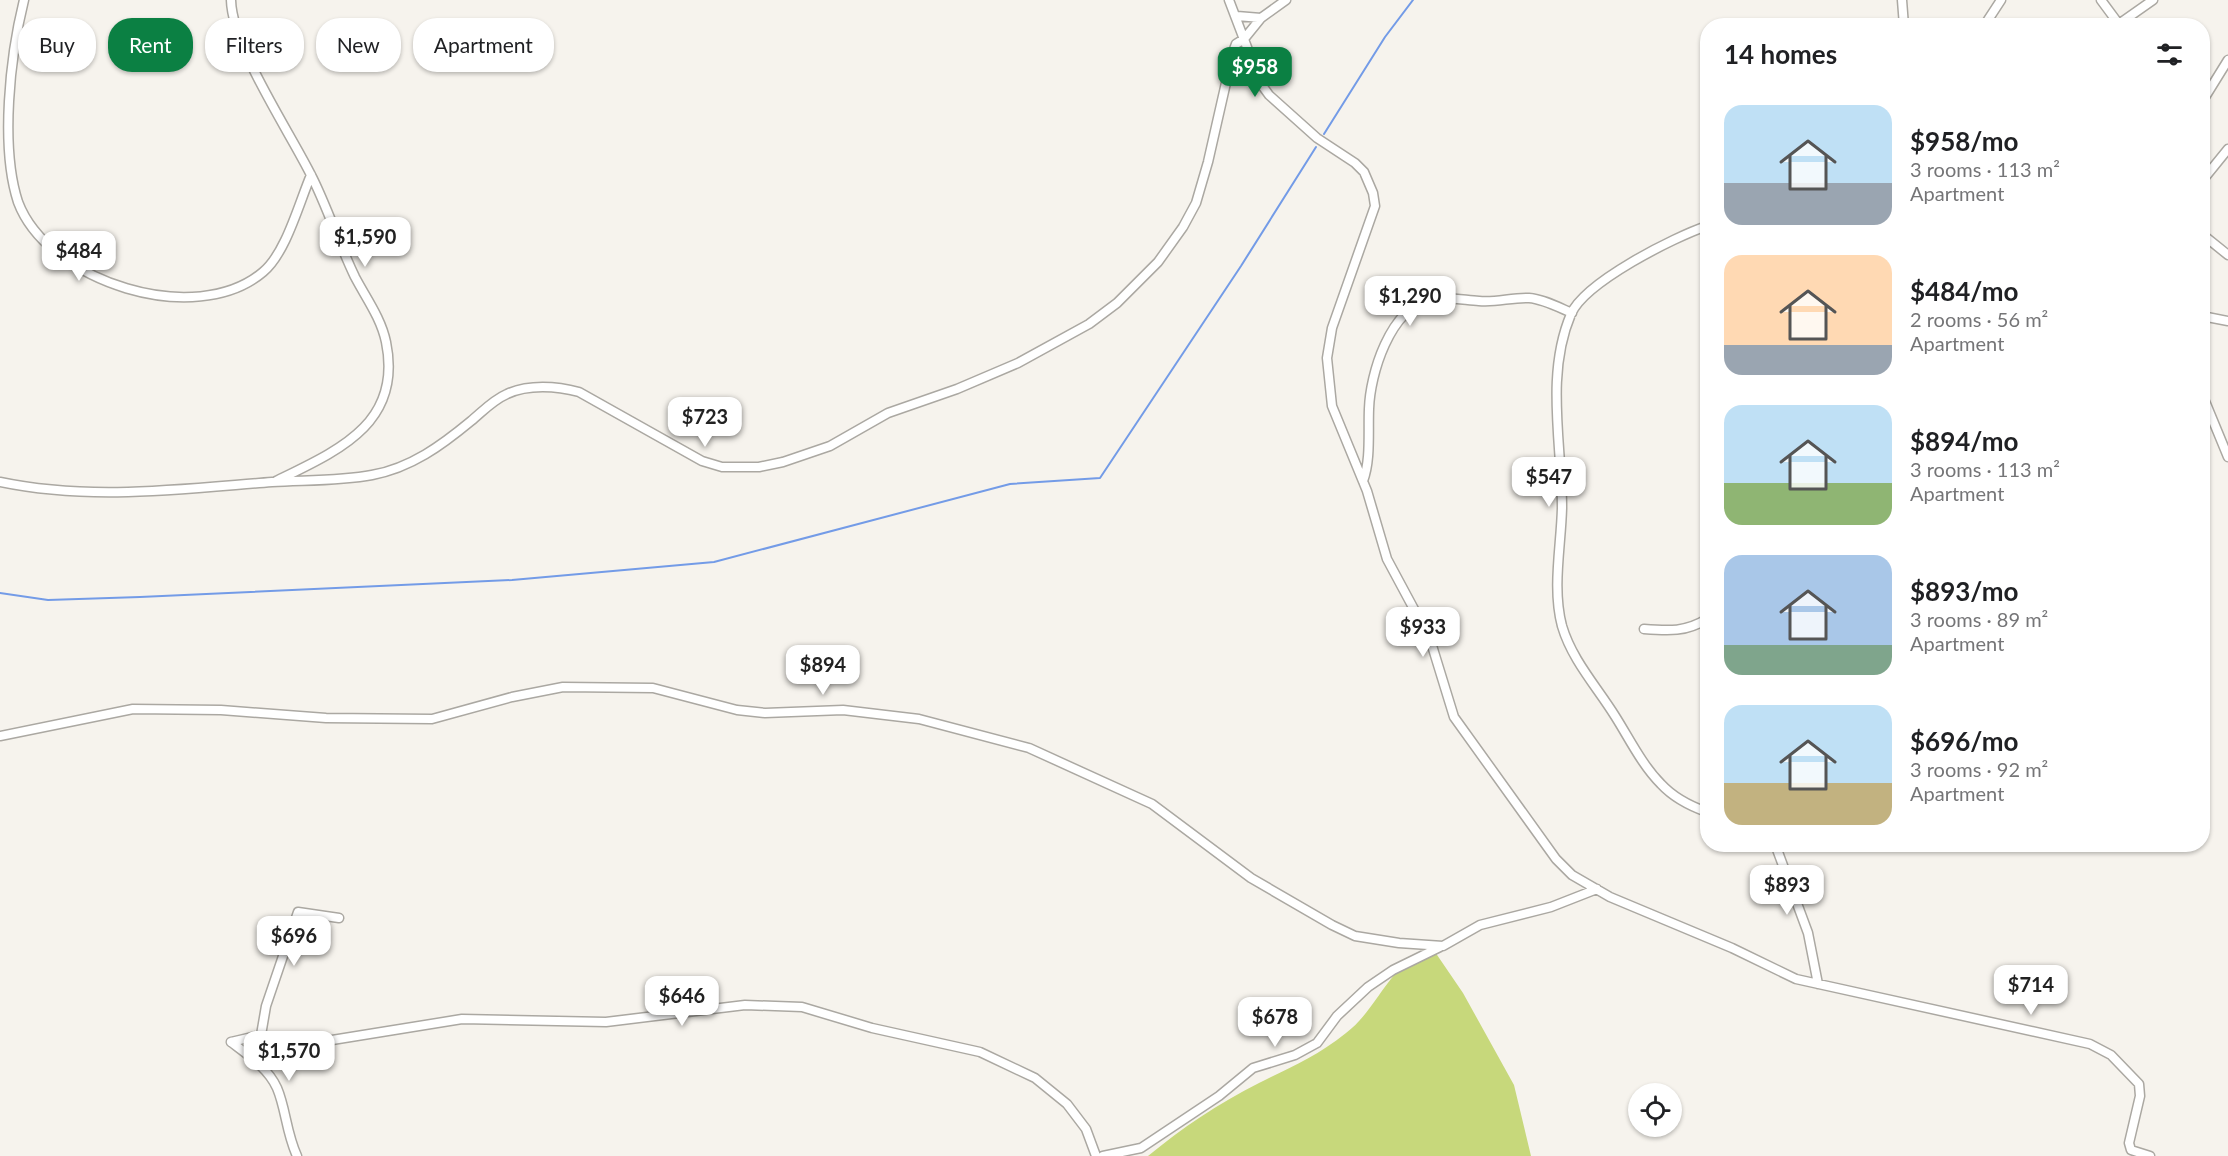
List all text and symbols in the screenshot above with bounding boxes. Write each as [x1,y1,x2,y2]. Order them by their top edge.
chip: Buy [18,18,96,72]
chip: Rent [108,18,193,72]
chip: Filters [205,18,304,72]
chip: New [316,18,401,72]
chip: Apartment [413,18,554,72]
text: 14 homes [1724,38,1837,70]
icon: filters [2153,38,2186,71]
pin: $958 [1219,47,1291,98]
text: $958 [1232,54,1278,78]
text: $958/mo [1910,125,2018,157]
icon: home [1772,129,1844,201]
text: 3 rooms · 113 m² [1910,157,2060,181]
text: Apartment [1910,181,2004,205]
pin: $1,590 [316,217,414,268]
text: $1,590 [334,224,396,248]
pin: $484 [43,231,115,282]
text: $484 [56,238,102,262]
text: $484/mo [1910,275,2018,307]
pin: $1,290 [1361,276,1459,327]
icon: home [1772,279,1844,351]
text: $1,290 [1379,283,1441,307]
text: 2 rooms · 56 m² [1910,307,2048,331]
text: Apartment [1910,331,2004,355]
pin: $723 [669,397,741,448]
text: $723 [682,404,728,428]
text: $894/mo [1910,425,2018,457]
icon: home [1772,429,1844,501]
pin: $547 [1513,457,1585,508]
text: 3 rooms · 113 m² [1910,457,2060,481]
text: $547 [1526,464,1572,488]
text: Apartment [1910,481,2004,505]
text: $893/mo [1910,575,2018,607]
icon: home [1772,579,1844,651]
pin: $933 [1387,607,1459,658]
text: 3 rooms · 89 m² [1910,607,2048,631]
text: $933 [1400,614,1446,638]
text: Apartment [1910,631,2004,655]
pin: $894 [787,645,859,696]
text: $894 [800,652,846,676]
text: $696/mo [1910,725,2018,757]
icon: home [1772,729,1844,801]
text: 3 rooms · 92 m² [1910,757,2048,781]
text: Apartment [1910,781,2004,805]
pin: $893 [1751,865,1823,916]
text: $893 [1764,872,1810,896]
pin: $696 [258,916,330,967]
text: $696 [271,923,317,947]
pin: $714 [1995,965,2067,1016]
text: $714 [2008,972,2054,996]
pin: $646 [646,976,718,1027]
text: $646 [659,983,705,1007]
pin: $678 [1239,997,1311,1048]
text: $678 [1252,1004,1298,1028]
pin: $1,570 [240,1031,338,1082]
text: $1,570 [258,1038,320,1062]
map controls [1628,1083,1682,1137]
button: locate [1628,1083,1682,1137]

